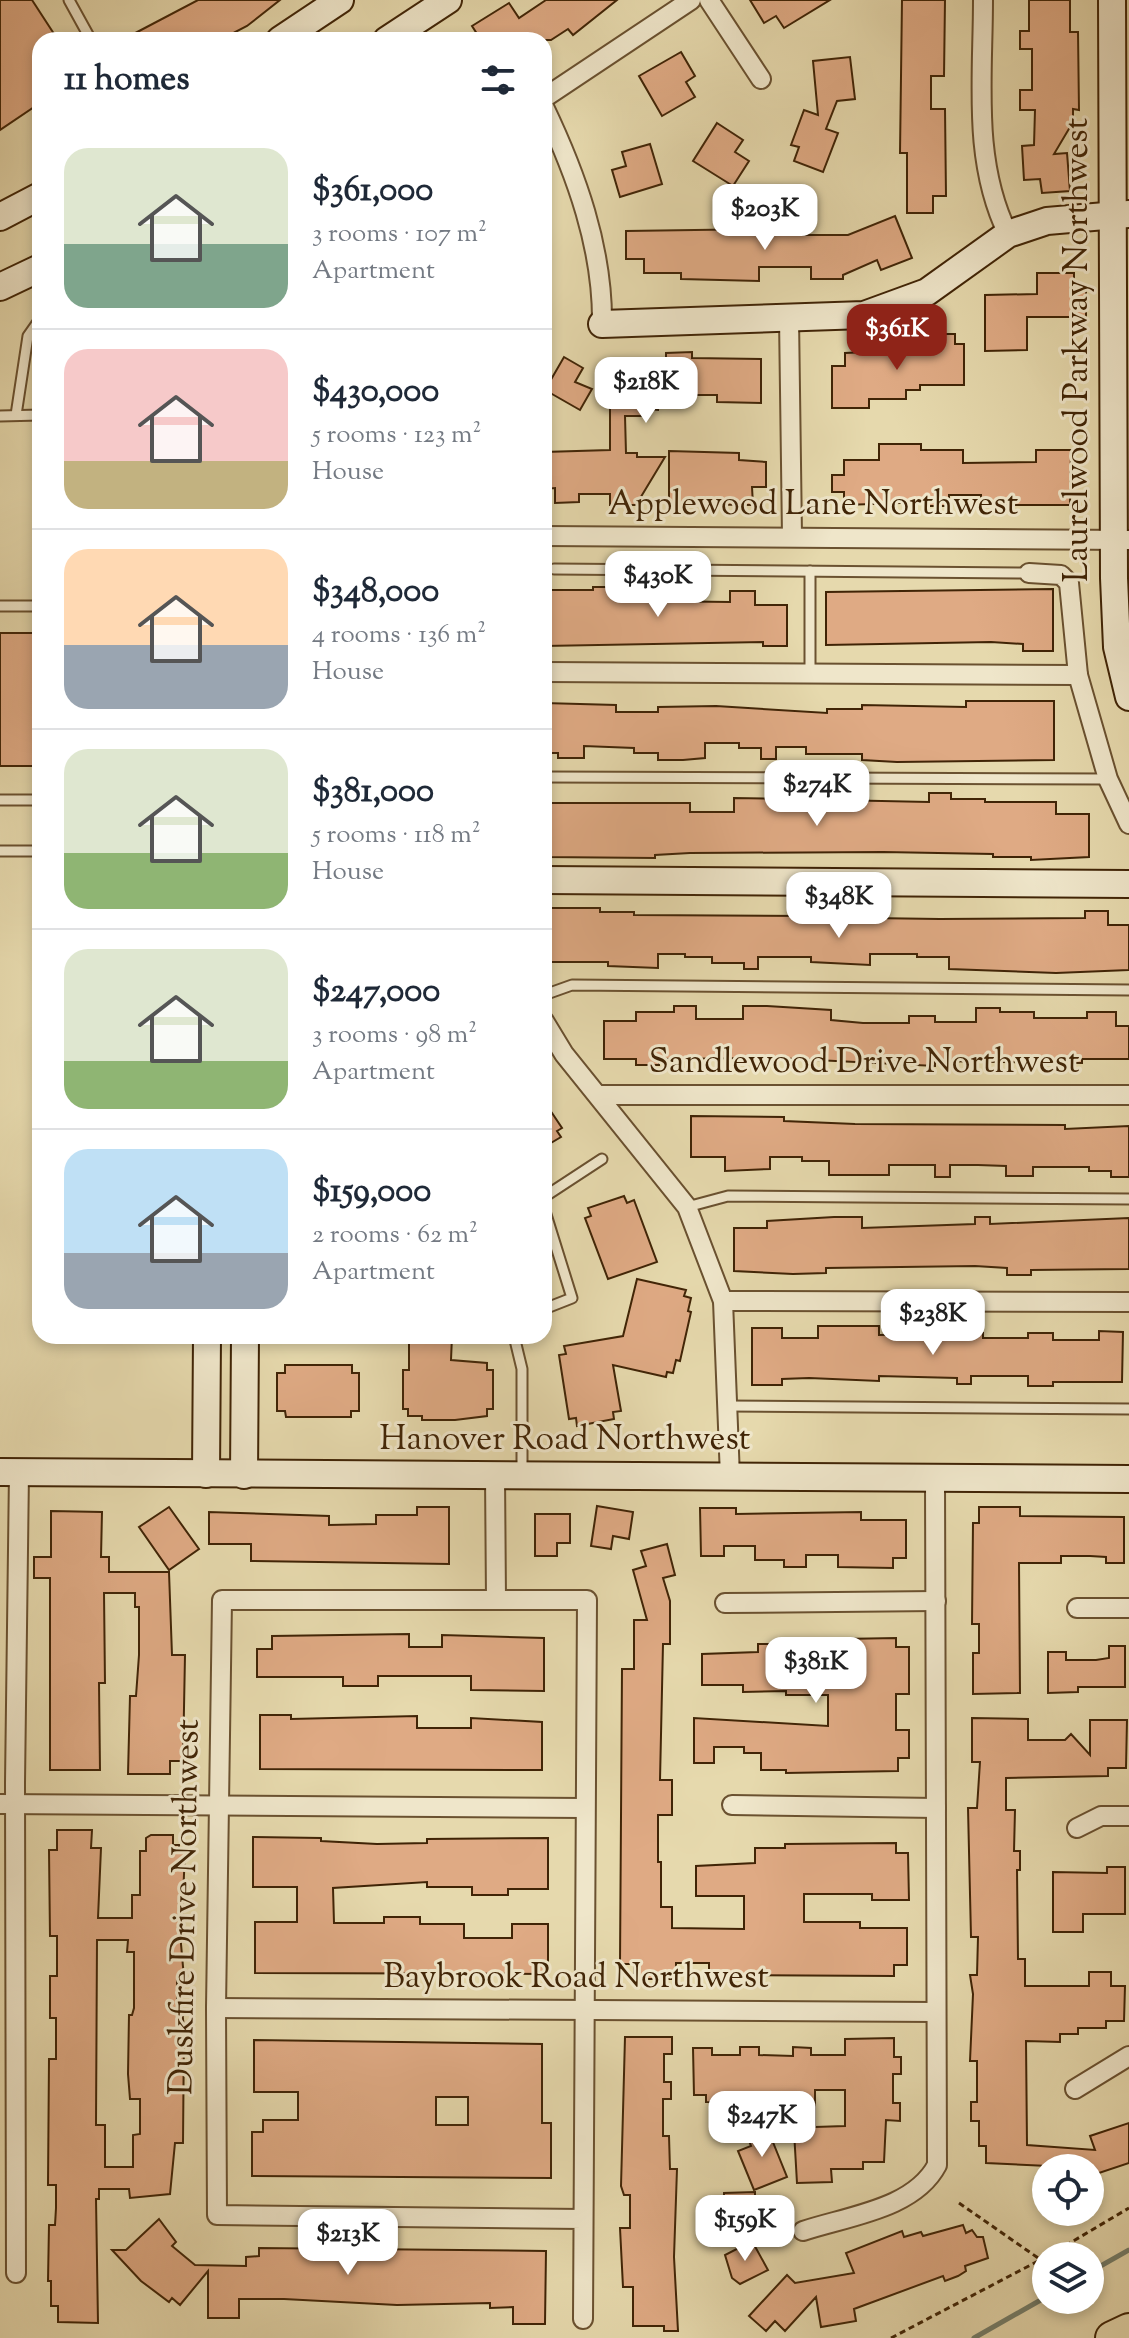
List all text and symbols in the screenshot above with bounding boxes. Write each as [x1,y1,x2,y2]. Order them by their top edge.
text: 11 homes [64,56,190,105]
icon: filters [476,58,520,102]
street label: Laurelwood Parkway Northwest [1054,117,1103,582]
text: $361,000 [312,167,433,216]
icon: home [128,180,224,276]
pin: $203K [709,184,821,252]
text: $203K [730,191,800,228]
text: 3 rooms · 107 m² [312,216,487,253]
text: Apartment [312,253,435,290]
pin: $361K [841,304,953,372]
text: $361K [865,311,929,348]
pin: $218K [590,357,702,425]
text: $218K [613,364,679,401]
text: $430,000 [312,368,439,417]
icon: home [128,381,224,477]
text: 5 rooms · 123 m² [312,417,481,454]
text: House [312,454,384,491]
street label: Applewood Lane Northwest [608,481,1019,530]
pin: $430K [602,551,714,619]
text: $430K [623,558,693,595]
text: $348,000 [312,568,439,617]
icon: home [128,581,224,677]
text: 4 rooms · 136 m² [312,617,486,654]
text: House [312,654,384,691]
pin: $274K [761,760,873,828]
text: $274K [782,767,852,804]
text: $381,000 [312,768,434,817]
icon: home [128,781,224,877]
text: 5 rooms · 118 m² [312,817,480,854]
text: House [312,854,384,891]
pin: $348K [783,872,895,940]
text: $348K [804,879,874,916]
text: $247,000 [312,968,440,1017]
icon: home [128,981,224,1077]
text: 3 rooms · 98 m² [312,1017,477,1054]
street label: Sandlewood Drive Northwest [648,1039,1080,1088]
text: Apartment [312,1054,435,1091]
text: $159,000 [312,1168,431,1217]
icon: home [128,1181,224,1277]
text: 2 rooms · 62 m² [312,1217,478,1254]
text: Apartment [312,1254,435,1291]
pin: $238K [877,1289,989,1357]
text: $238K [899,1296,967,1333]
street label: Hanover Road Northwest [380,1416,751,1465]
pin: $381K [760,1637,872,1705]
text: $381K [783,1644,849,1681]
street label: Duskfire Drive Northwest [158,1718,214,2096]
street label: Baybrook Road Northwest [383,1954,769,2003]
pin: $247K [706,2091,818,2159]
text: $247K [727,2098,797,2135]
map controls [1032,2154,1104,2314]
button: locate [1032,2154,1104,2226]
pin: $159K [689,2195,801,2263]
text: $159K [713,2202,777,2239]
pin: $213K [292,2209,404,2277]
text: $213K [316,2216,380,2253]
button: layers [1032,2242,1104,2314]

